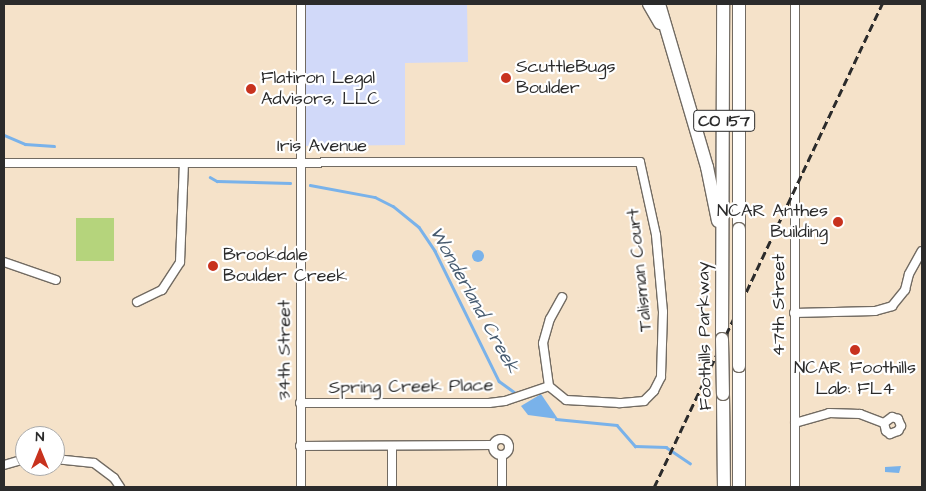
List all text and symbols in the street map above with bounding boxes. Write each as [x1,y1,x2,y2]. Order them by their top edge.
place label: ScuttleBugs Boulder [516,57,615,100]
place label: Flatiron Legal Advisors, LLC [261,68,380,110]
marker: ScuttleBugs Boulder [500,72,512,84]
marker: Flatiron Legal Advisors, LLC [245,83,257,95]
road number: CO 157 [693,108,755,134]
street label: Iris Avenue [277,135,367,157]
place label: NCAR Anthes Building [717,201,828,243]
street label: Talisman Court [623,207,657,333]
marker: NCAR Anthes Building [832,216,844,228]
water label: Wonderland Creek [424,223,524,377]
place label: Brookdale Boulder Creek [223,245,347,288]
street label: 47th Street [768,254,790,356]
marker: Brookdale Boulder Creek [207,260,219,272]
street label: Foothills Parkway [693,261,717,411]
street label: 34th Street [274,300,296,400]
marker: NCAR Foothills Lab: FL4 [849,344,861,356]
place label: NCAR Foothills Lab: FL4 [794,358,916,400]
street label: Spring Creek Place [328,375,494,399]
north arrow [15,426,65,476]
text: N [36,427,44,447]

